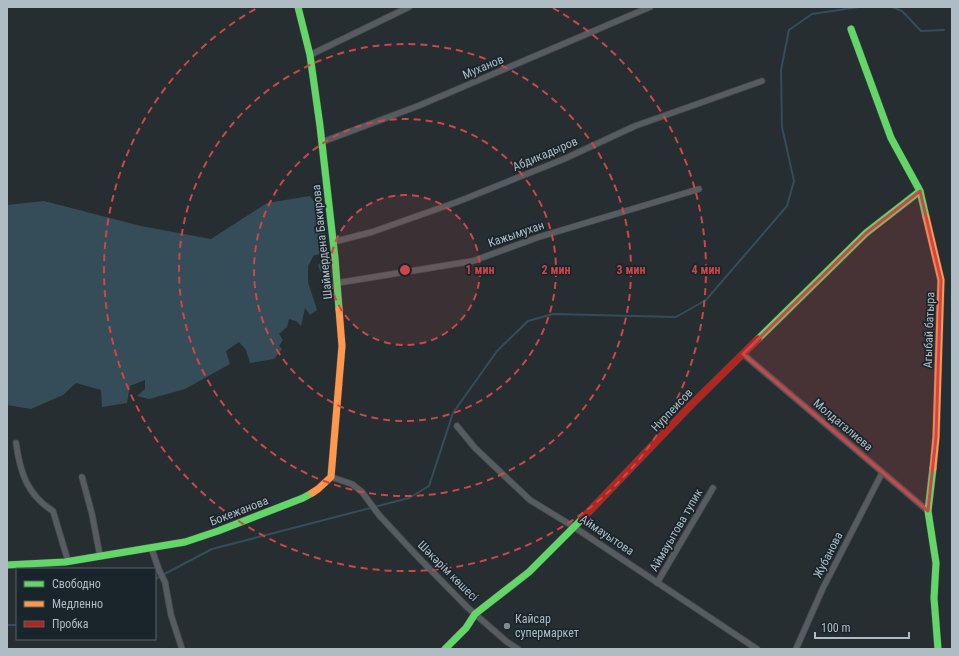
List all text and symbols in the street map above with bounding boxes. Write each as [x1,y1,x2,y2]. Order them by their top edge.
street label: Муханов [460,52,506,82]
street label: Абдикадыров [510,134,580,174]
street label: Шаймердена Бакирова [309,184,335,300]
street label: Кажымухан [486,218,546,250]
centre of rings [398,263,412,277]
text: 1 мин [466,263,494,277]
text: 2 мин [542,263,570,277]
text: 3 мин [617,263,645,277]
text: 4 мин [692,263,720,277]
street label: Агыбай батыра [921,291,937,368]
street label: Нурпеисов [648,386,696,434]
street label: Молдагалиева [810,396,876,454]
street label: Аймауытова тупик [647,486,705,574]
street label: Бокежанова [208,493,270,529]
street label: Аймауытова [577,512,637,558]
street label: Жубанова [810,529,846,580]
street label: Шәкәрім көшесі [415,538,481,604]
legend [16,568,156,640]
text: Свободно [52,577,101,591]
text: Медленно [52,597,103,611]
place label: Кайсар супермаркет [515,612,579,640]
scale bar [815,614,909,640]
text: Пробка [52,617,89,631]
marker: Кайсар супермаркет [502,621,512,631]
text: 100 m [821,621,851,635]

